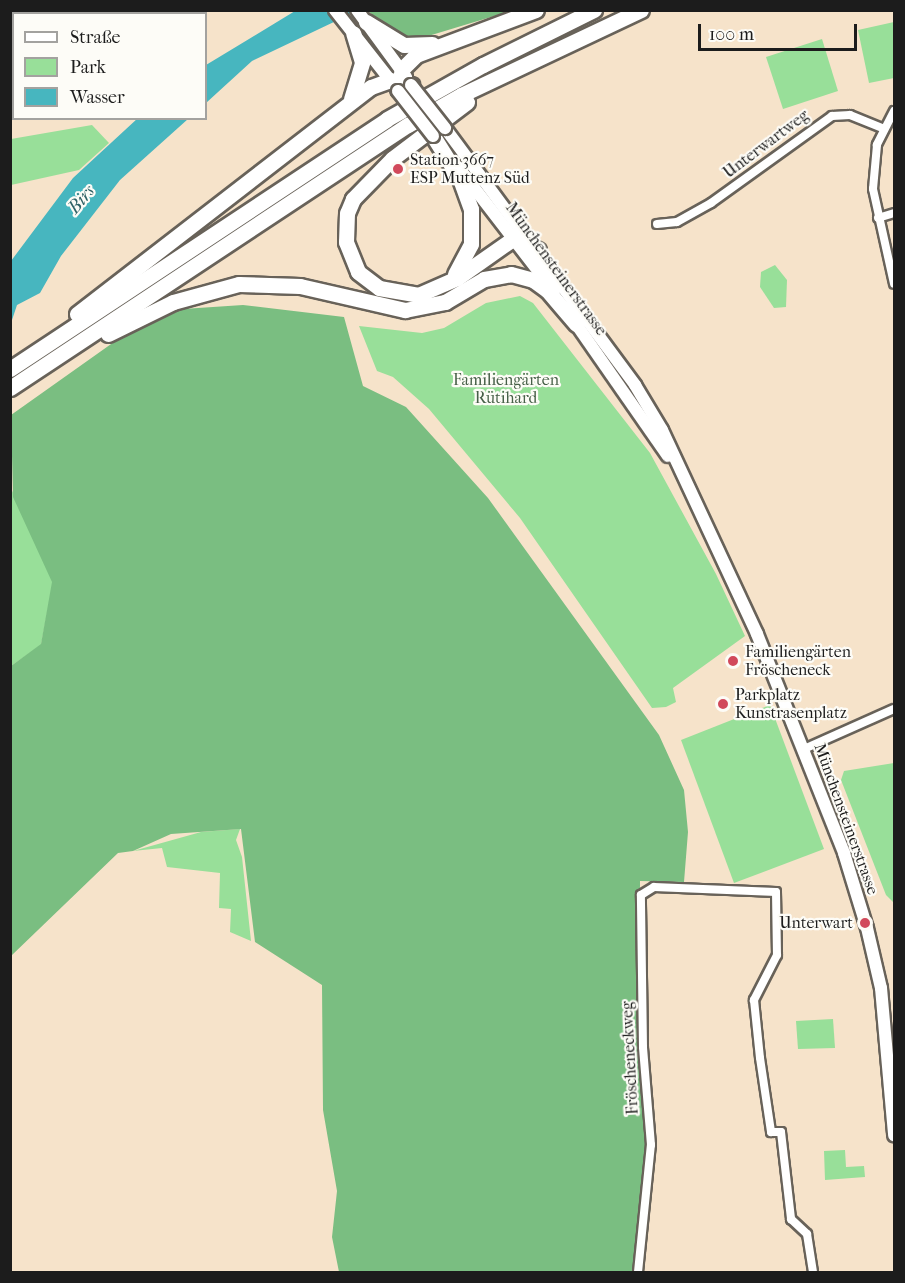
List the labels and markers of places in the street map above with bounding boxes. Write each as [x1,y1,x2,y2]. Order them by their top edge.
place label: Station 3667 ESP Muttenz Süd [410,150,530,188]
marker: Station 3667 ESP Muttenz Süd [391,162,405,176]
place label: Familiengärten Fröscheneck [745,642,851,680]
marker: Familiengärten Fröscheneck [726,654,740,668]
place label: Parkplatz Kunstrasenplatz [735,685,847,723]
marker: Parkplatz Kunstrasenplatz [716,697,730,711]
place label: Unterwart [779,913,853,933]
marker: Unterwart [858,916,872,930]

